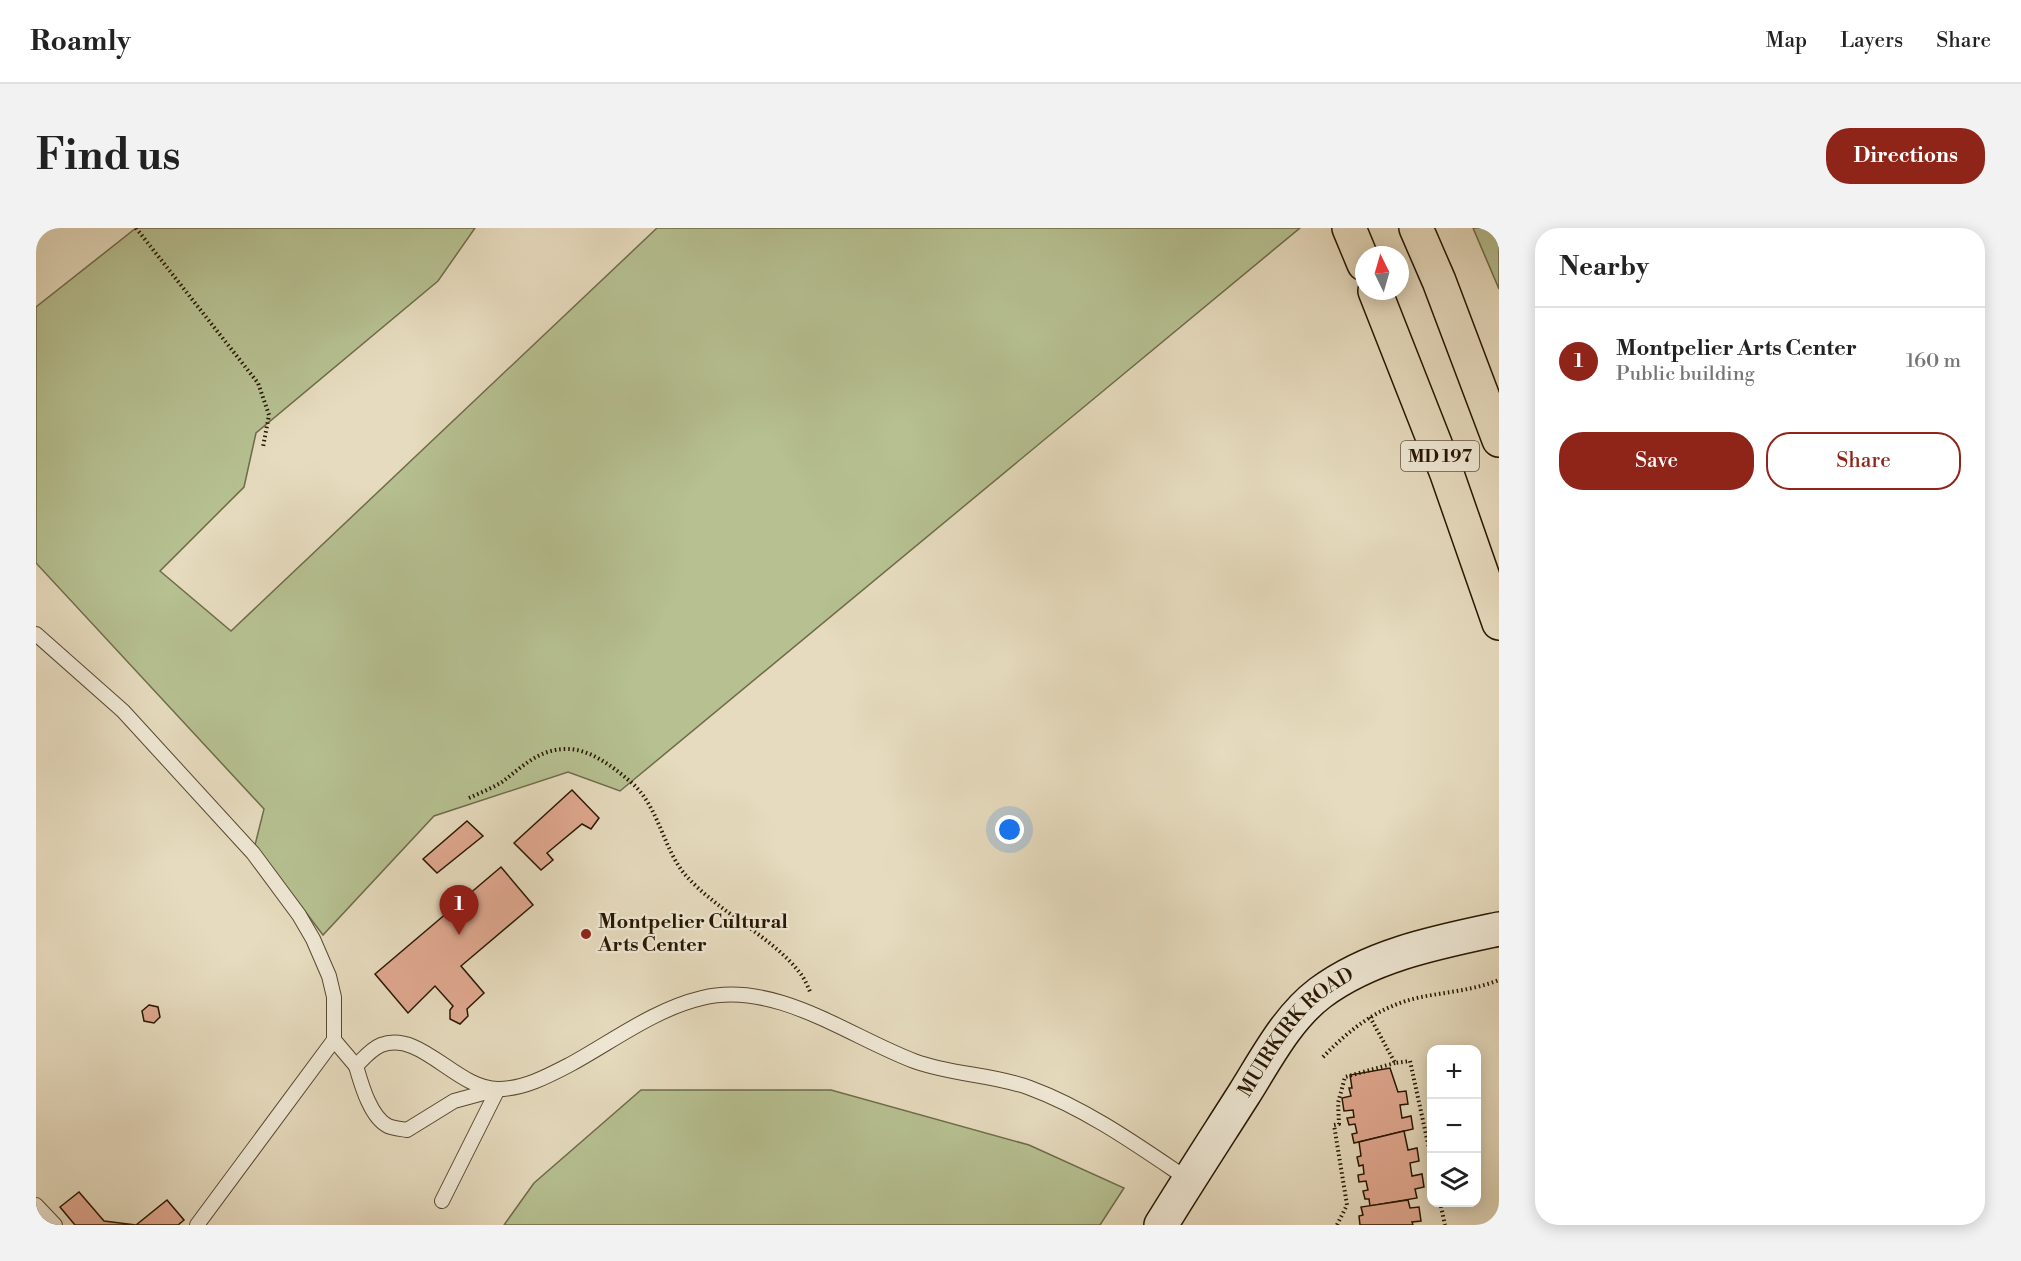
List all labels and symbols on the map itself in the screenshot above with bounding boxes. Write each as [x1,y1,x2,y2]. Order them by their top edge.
north arrow [1355,246,1409,300]
road number: MD 197 [1401,441,1479,471]
your location [995,815,1024,844]
pin: 1 [440,886,478,935]
place label: Montpelier Cultural Arts Center [597,910,788,958]
marker: Montpelier Cultural Arts Center [579,927,593,941]
street label: MUIRKIRK ROAD [1233,962,1358,1102]

